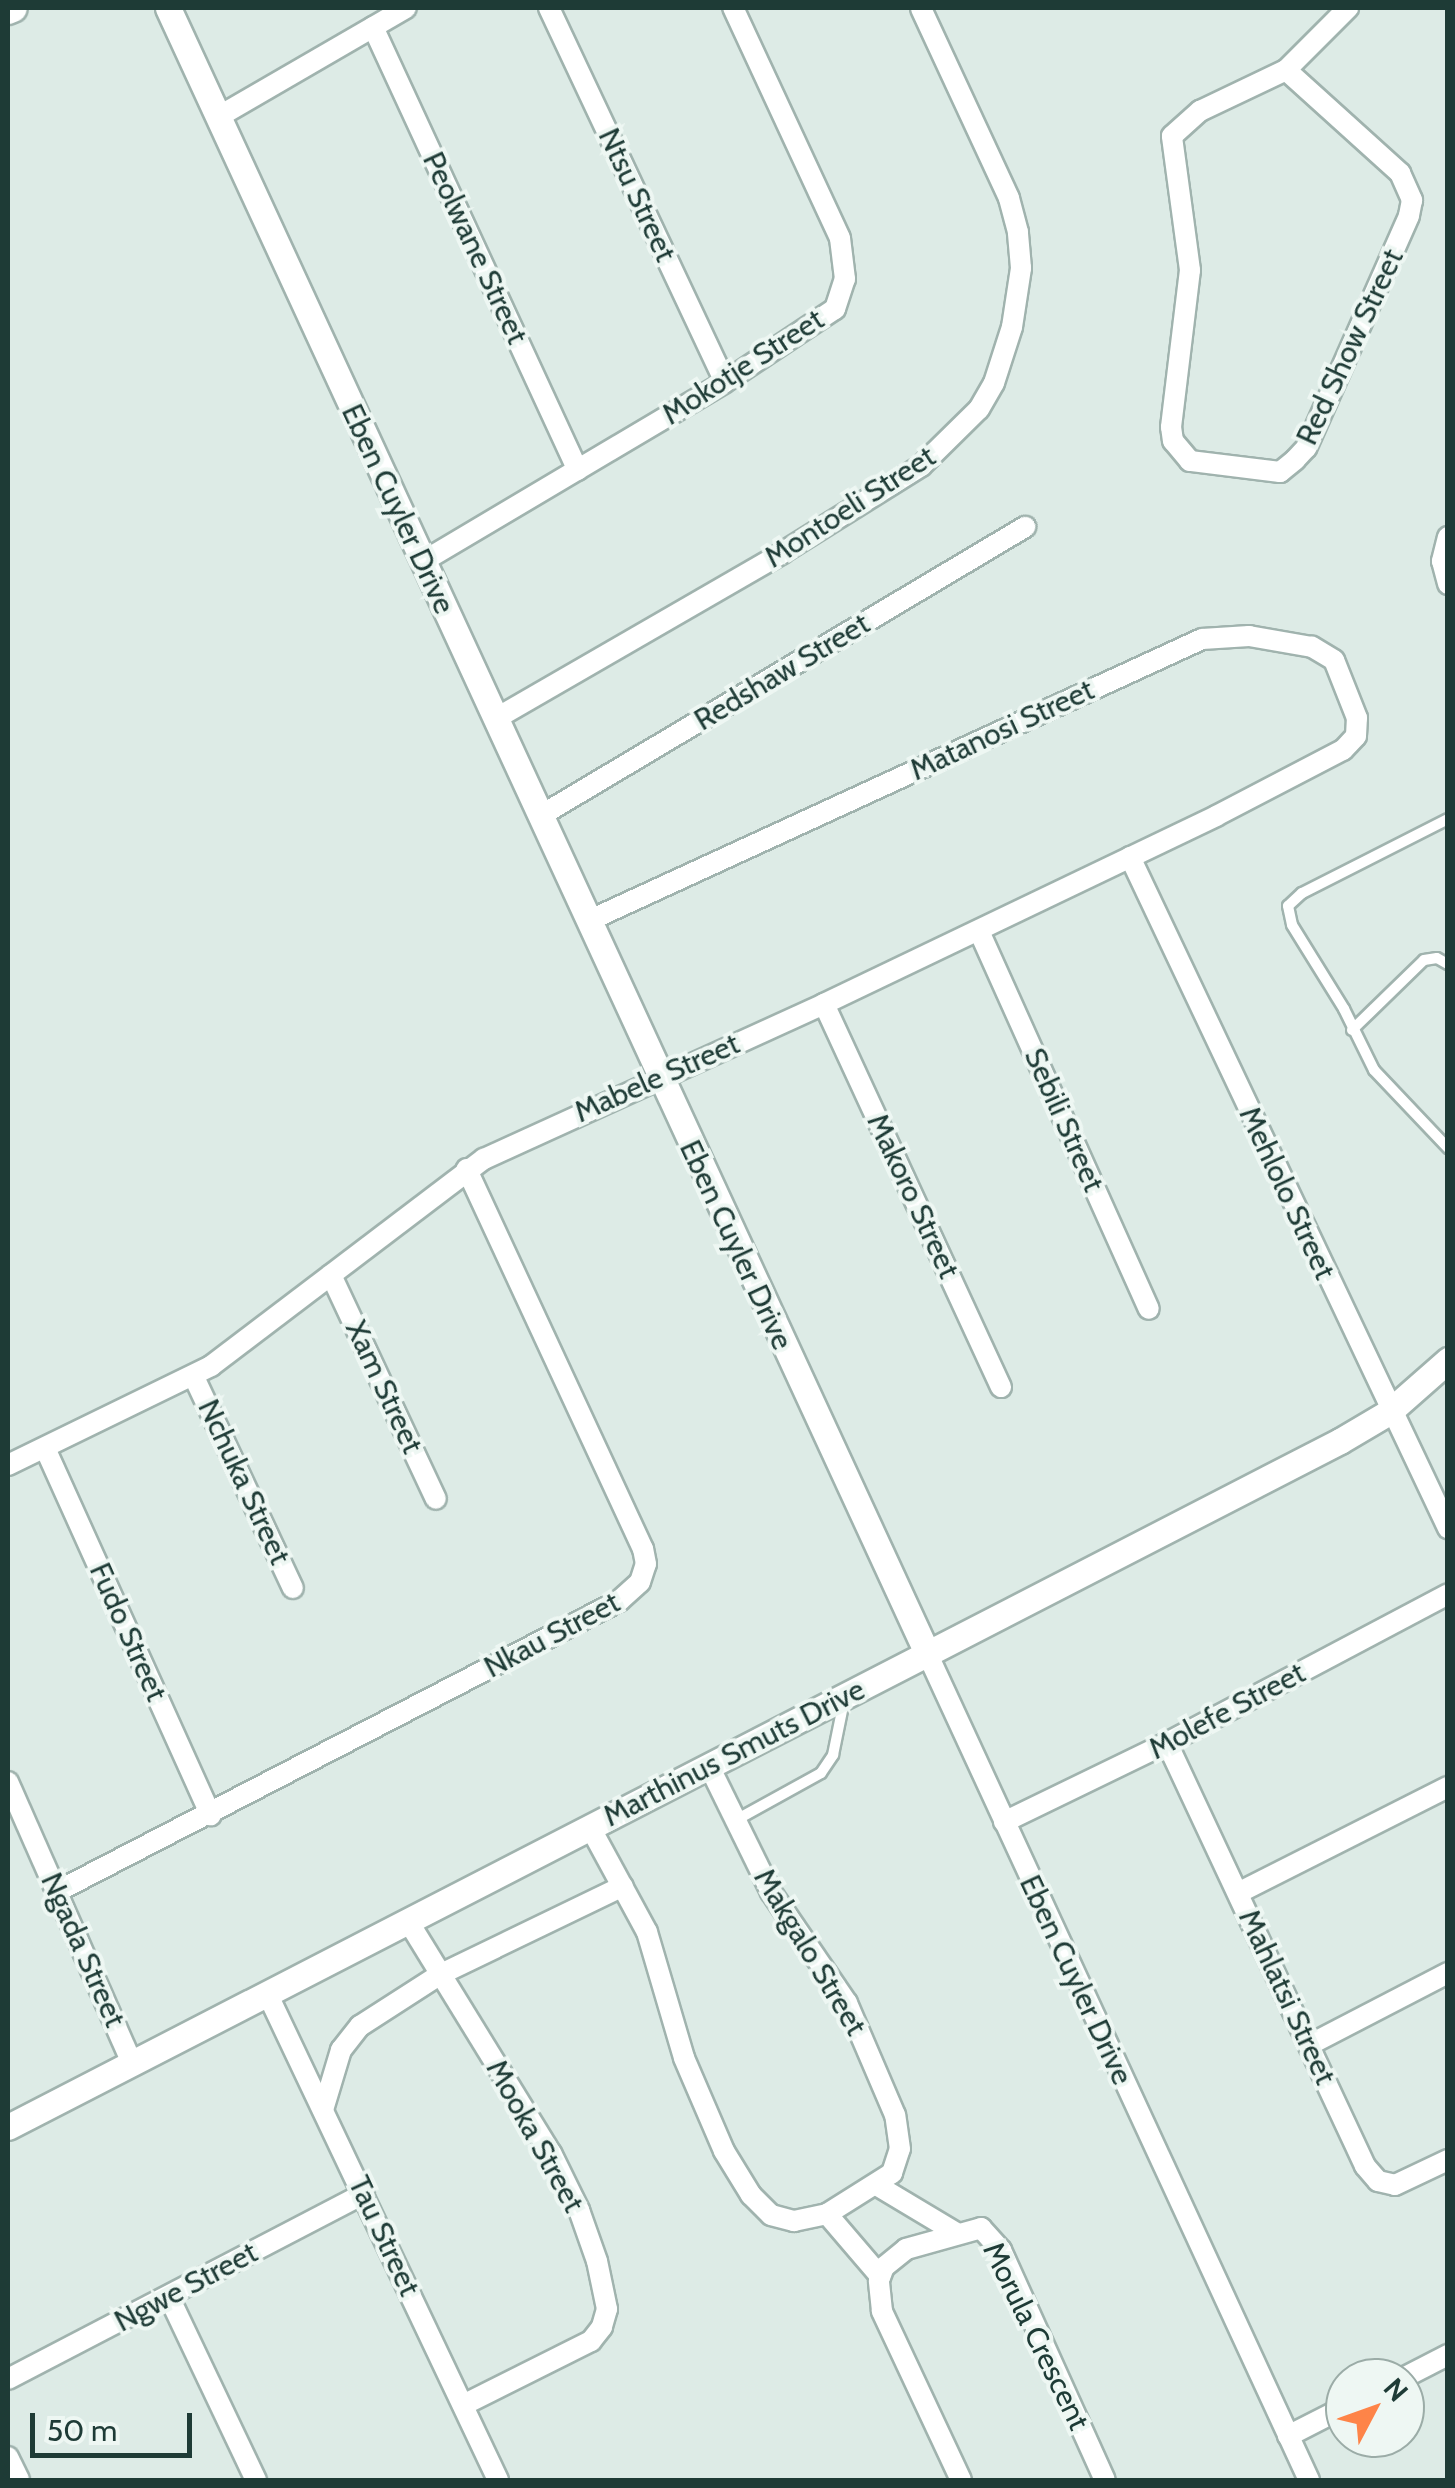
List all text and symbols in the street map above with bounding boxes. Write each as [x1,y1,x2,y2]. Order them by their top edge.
street label: Ntsu Street [590,123,684,267]
street label: Peolwane Street [415,146,535,350]
street label: Red Show Street [1289,243,1411,451]
street label: Mokotje Street [656,301,830,433]
street label: Eben Cuyler Drive [334,399,462,619]
street label: Montoeli Street [758,438,942,576]
street label: Redshaw Street [688,606,876,738]
street label: Matanosi Street [904,672,1100,788]
street label: Mabele Street [569,1026,745,1130]
street label: Sebili Street [1016,1043,1112,1197]
street label: Mehlolo Street [1231,1101,1343,1285]
street label: Makoro Street [859,1108,967,1284]
street label: Eben Cuyler Drive [672,1135,800,1355]
street label: Xam Street [338,1315,430,1459]
street label: Nchuka Street [190,1394,298,1570]
street label: Fudo Street [82,1557,174,1707]
street label: Nkau Street [478,1584,626,1686]
street label: Molefe Street [1143,1655,1311,1767]
street label: Marthinus Smuts Drive [597,1671,871,1835]
street label: Makgalo Street [746,1862,874,2042]
street label: Ngada Street [33,1867,133,2033]
street label: Eben Cuyler Drive [1012,1870,1140,2090]
street label: Mahlatsi Street [1231,1904,1343,2090]
street label: Mooka Street [478,2054,592,2218]
street label: Tau Street [341,2170,427,2302]
street label: Ngwe Street [108,2234,264,2340]
street label: Morula Crescent [975,2236,1097,2436]
north arrow [1325,2358,1425,2458]
text: N [1377,2371,1415,2408]
scale bar [35,2393,198,2455]
text: 50 m [47,2412,117,2449]

